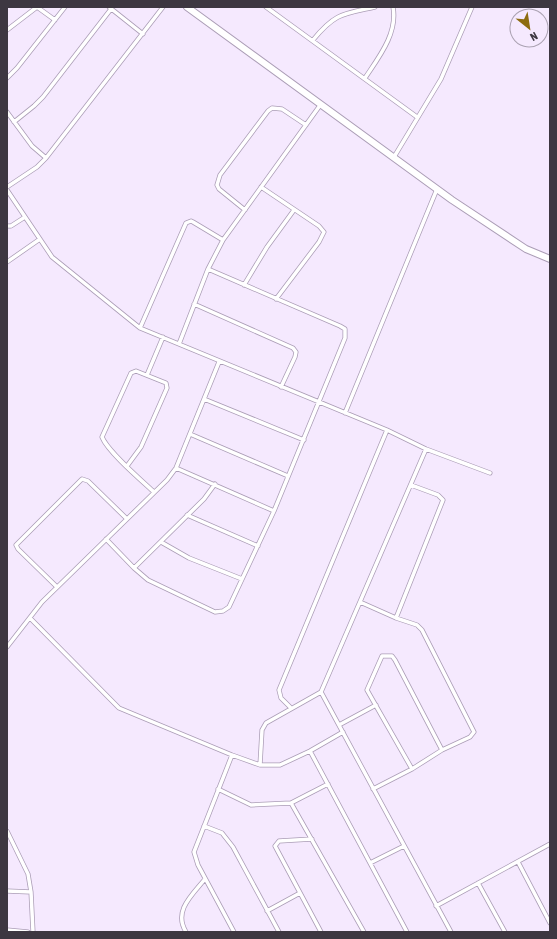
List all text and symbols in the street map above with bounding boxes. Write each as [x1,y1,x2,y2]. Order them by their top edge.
north arrow [509,8,549,48]
text: N [528,30,540,43]

